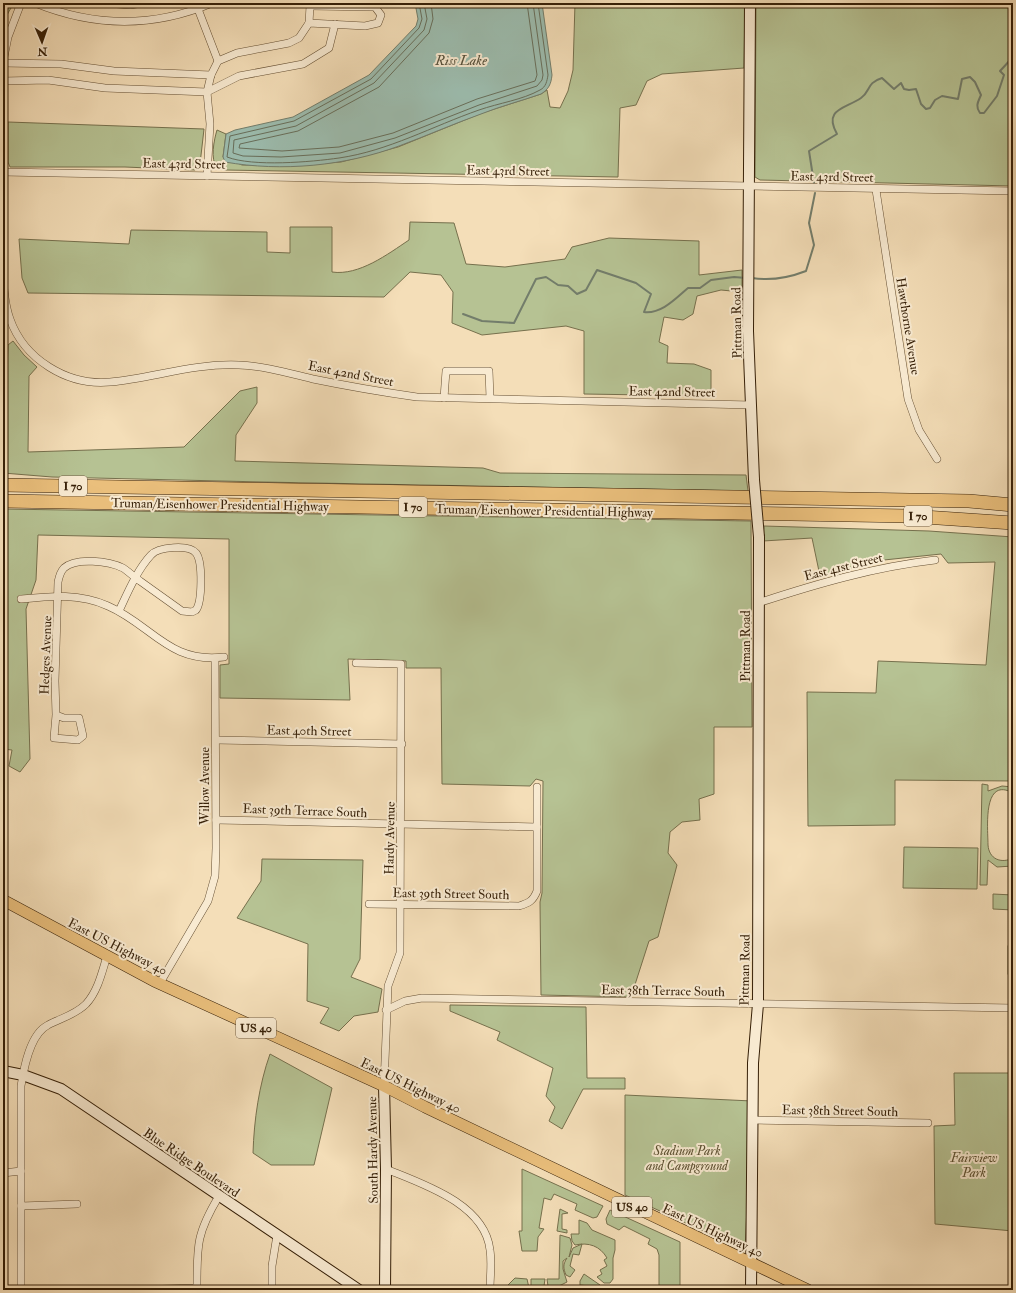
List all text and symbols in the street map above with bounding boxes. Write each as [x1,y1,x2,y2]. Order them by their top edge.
north arrow [22,22,62,62]
text: N [36,45,48,58]
water label: Riss Lake [434,52,487,69]
street label: East 43rd Street [142,155,226,173]
street label: East 43rd Street [466,162,550,180]
street label: East 43rd Street [790,168,874,186]
street label: Hawthorne Avenue [892,276,924,377]
street label: Pittman Road [728,287,746,359]
street label: East 42nd Street [307,358,395,390]
street label: East 42nd Street [628,383,716,401]
road number: I 70 [59,476,87,496]
street label: Truman/Eisenhower Presidential Highway [111,495,329,516]
road number: I 70 [399,497,427,517]
street label: Truman/Eisenhower Presidential Highway [435,501,653,522]
road number: I 70 [904,506,932,526]
street label: East 41st Street [802,549,884,584]
street label: Pittman Road [738,610,754,682]
street label: Hedges Avenue [37,615,55,695]
street label: East 40th Street [266,722,352,740]
street label: Willow Avenue [197,747,213,826]
street label: East 39th Terrace South [242,801,368,821]
street label: Hardy Avenue [381,801,400,875]
street label: East 39th Street South [392,885,510,903]
street label: East US Highway 40 [65,915,170,980]
street label: Pittman Road [736,934,754,1006]
street label: East 38th Terrace South [601,982,725,1000]
road number: US 40 [236,1018,276,1038]
street label: East US Highway 40 [357,1055,463,1118]
street label: South Hardy Avenue [364,1096,383,1204]
street label: East 38th Street South [782,1102,898,1120]
street label: Blue Ridge Boulevard [140,1125,243,1201]
park label: Stadium Park and Campground [645,1143,729,1174]
park label: Fairview Park [949,1150,998,1181]
road number: US 40 [612,1197,652,1217]
street label: East US Highway 40 [659,1201,766,1262]

